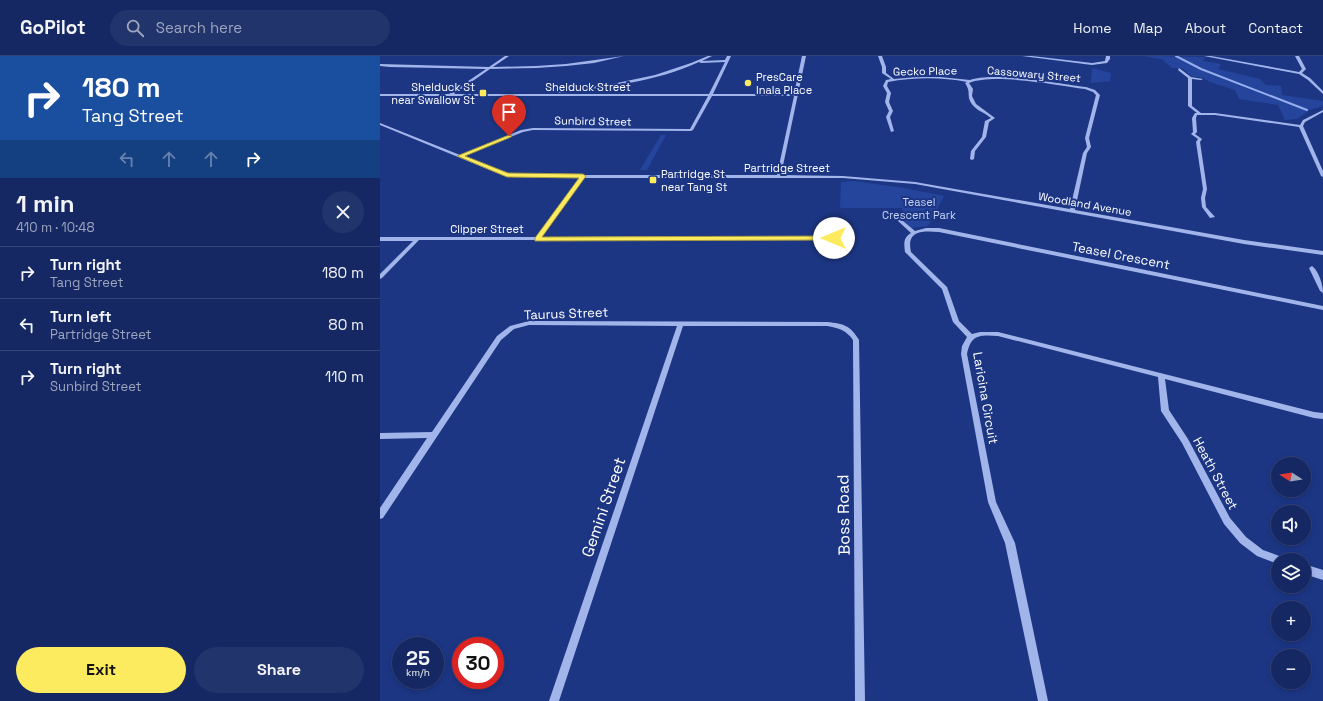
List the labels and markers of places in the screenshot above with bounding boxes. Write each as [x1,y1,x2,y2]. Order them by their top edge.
place label: PresCare Inala Place [756,70,812,97]
marker: PresCare Inala Place [743,78,753,88]
place label: Shelduck St near Swallow St [391,80,475,107]
marker: Shelduck St near Swallow St [478,88,488,98]
pin [492,95,526,136]
place label: Partridge St near Tang St [661,167,728,194]
marker: Partridge St near Tang St [648,175,658,185]

